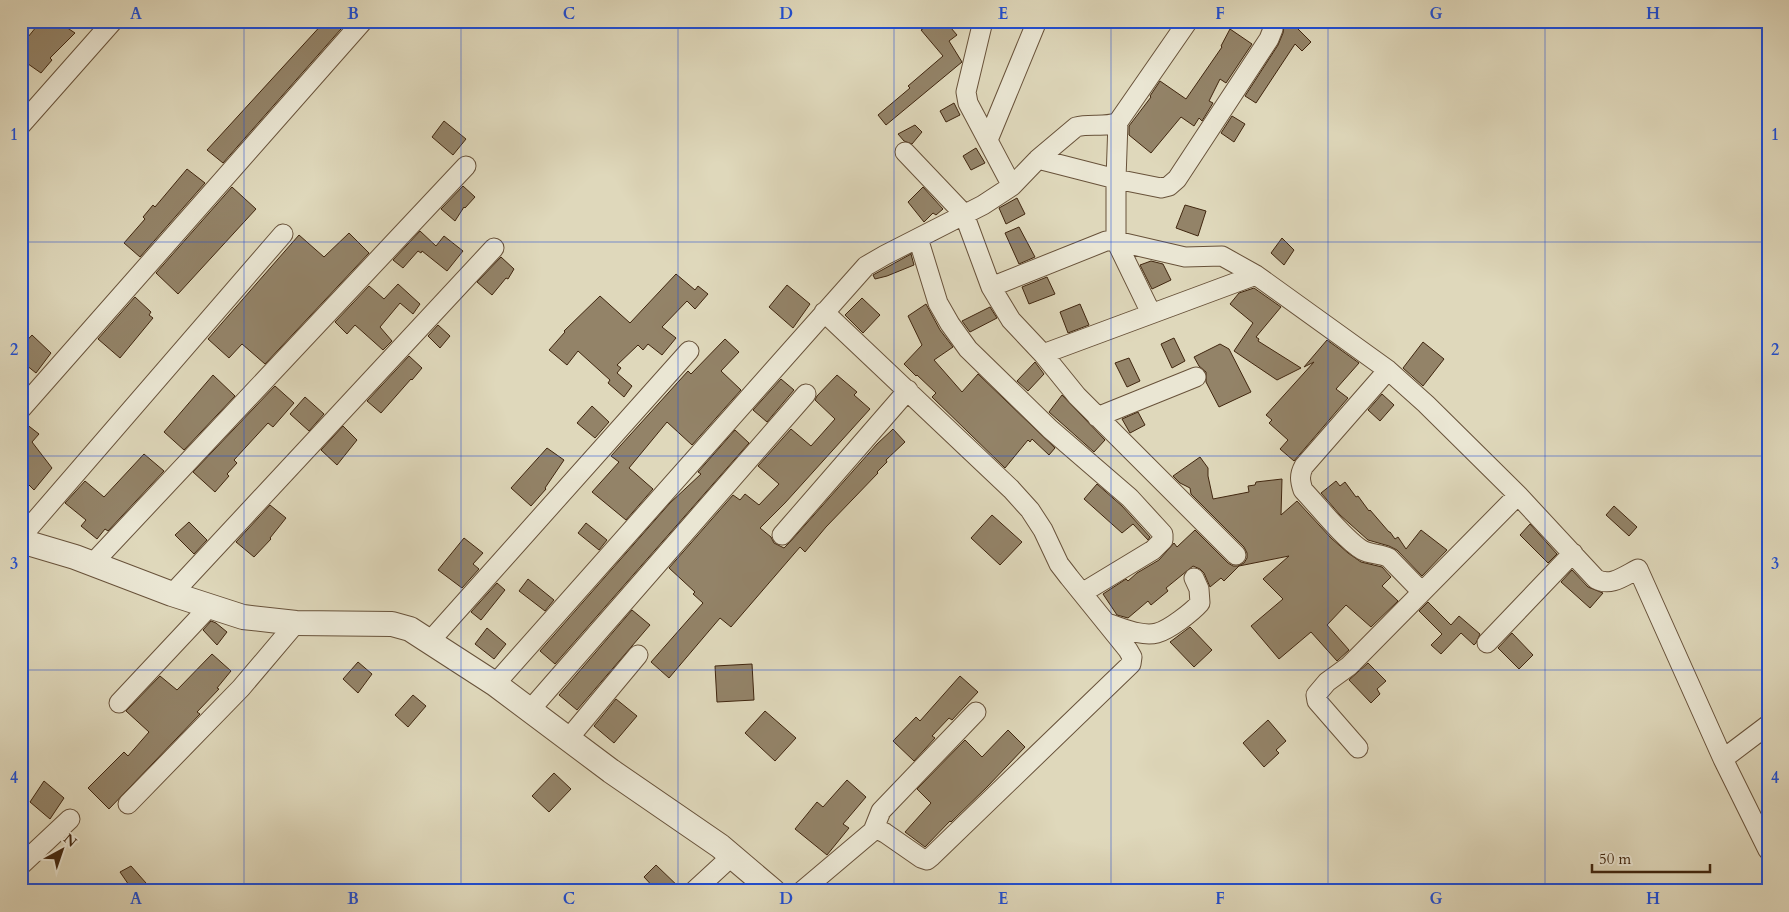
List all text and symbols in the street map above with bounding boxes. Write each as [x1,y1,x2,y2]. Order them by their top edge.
text: A [130,3,142,25]
text: B [347,3,359,25]
text: C [563,3,575,25]
text: D [779,3,793,25]
text: E [998,3,1008,25]
text: F [1215,3,1225,25]
text: G [1429,3,1443,25]
text: H [1646,3,1660,25]
text: 1 [10,124,18,146]
text: 1 [1771,124,1779,146]
text: 2 [10,339,18,361]
text: 2 [1771,339,1779,361]
text: 3 [10,553,18,575]
text: 3 [1771,553,1779,575]
text: 4 [10,767,18,789]
text: 4 [1771,767,1779,789]
north arrow [38,824,88,874]
text: N [59,829,81,852]
scale bar [1592,842,1709,874]
text: 50 m [1599,849,1631,869]
text: A [130,888,142,910]
text: B [347,888,359,910]
text: C [563,888,575,910]
text: D [779,888,793,910]
text: E [998,888,1008,910]
text: F [1215,888,1225,910]
text: G [1429,888,1443,910]
text: H [1646,888,1660,910]

